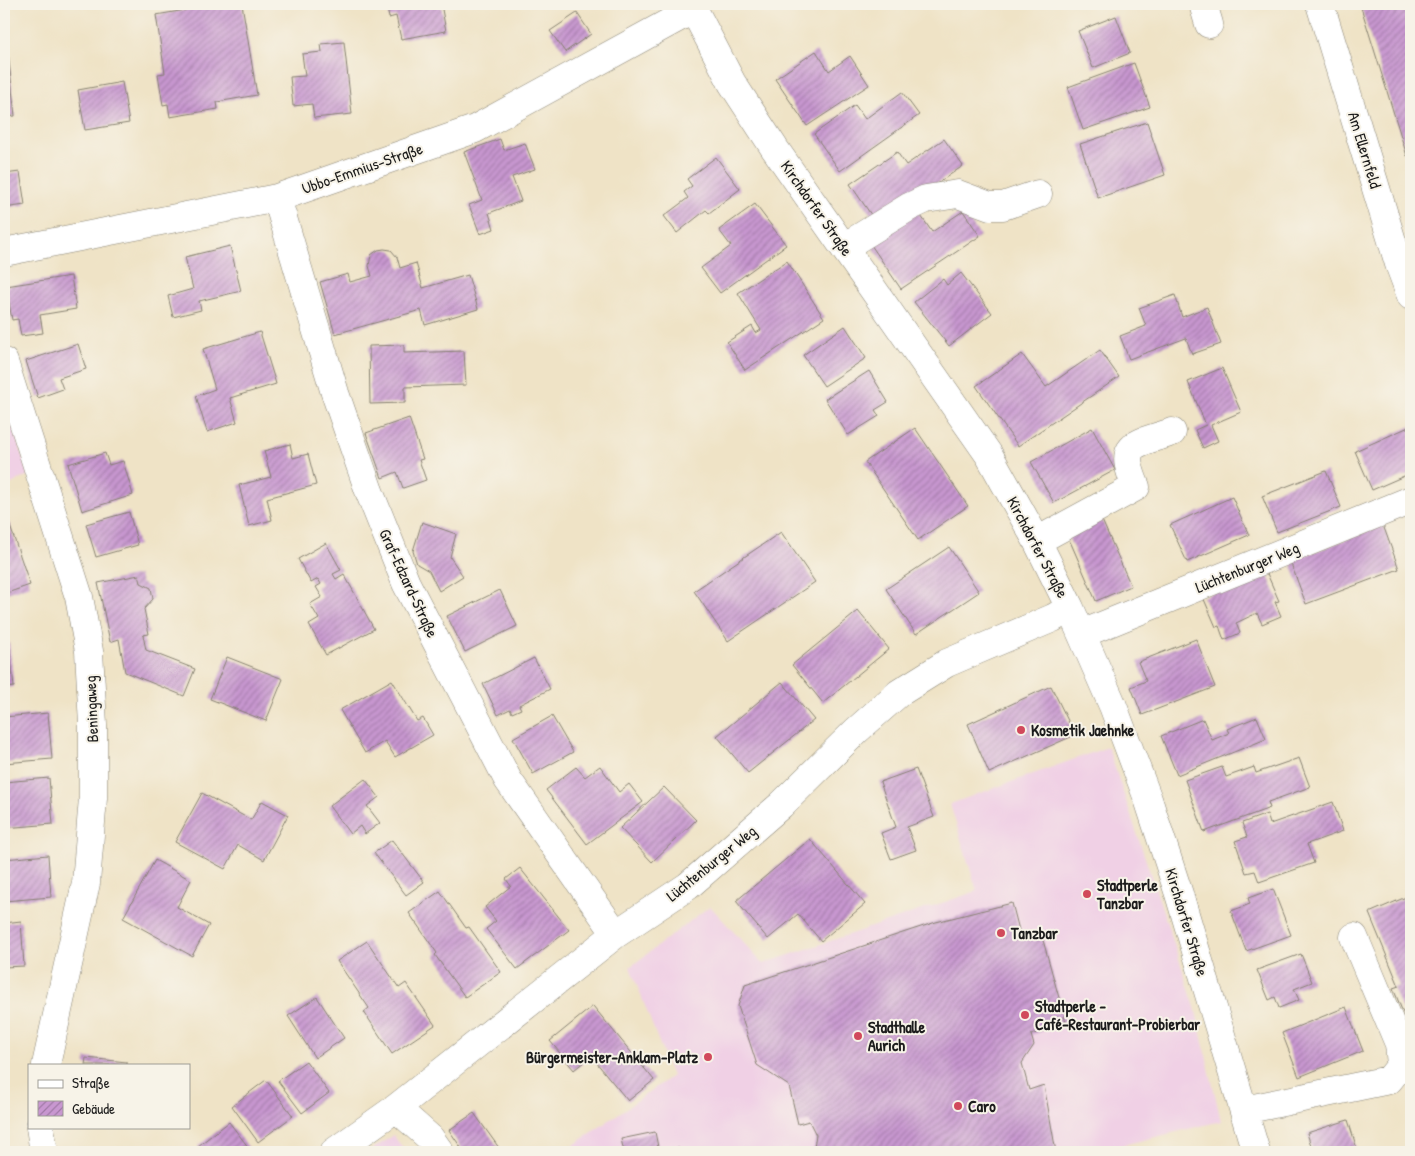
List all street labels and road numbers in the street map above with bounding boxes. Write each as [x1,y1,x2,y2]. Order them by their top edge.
street label: Am Ellernfeld [1343,109,1387,191]
street label: Ubbo-Emmius-Straße [299,137,426,199]
street label: Kirchdorfer Straße [776,156,858,261]
street label: Kirchdorfer Straße [1002,492,1074,602]
street label: Graf-Edzard-Straße [374,525,444,642]
street label: Lüchtenburger Weg [1192,536,1302,598]
street label: Beningaweg [79,675,103,743]
street label: Lüchtenburger Weg [661,820,761,906]
street label: Kirchdorfer Straße [1160,865,1214,979]

